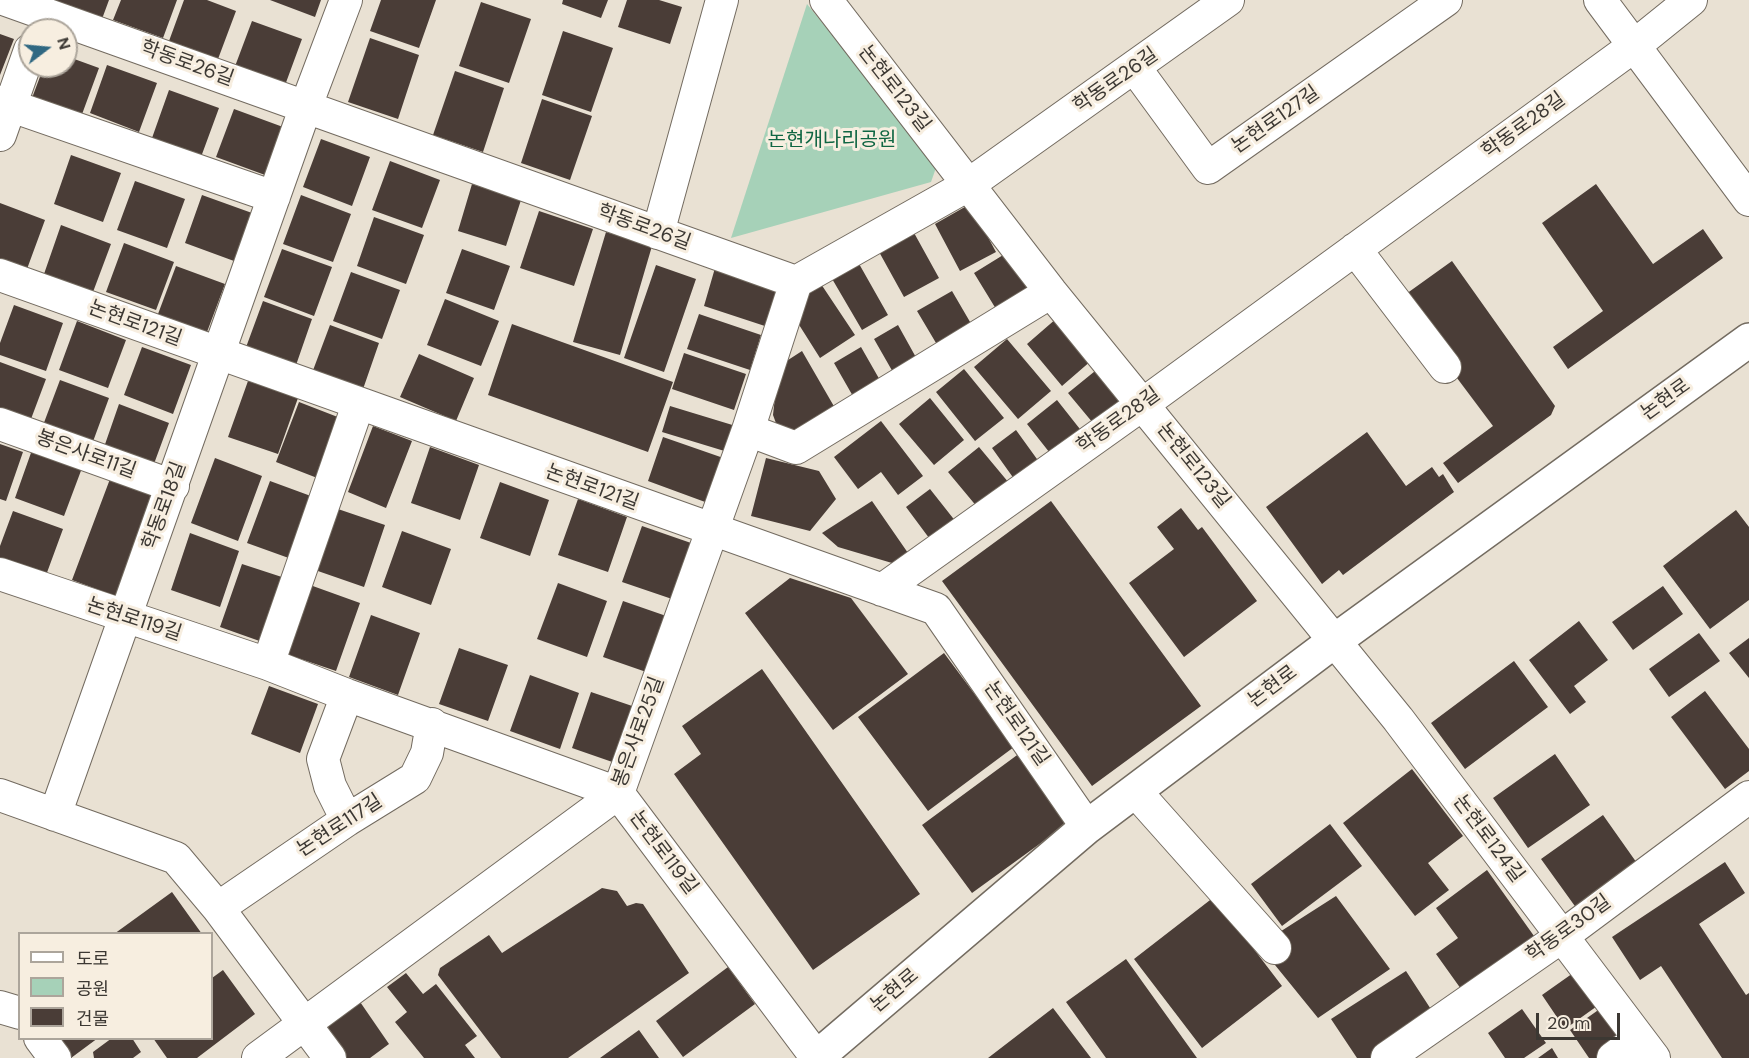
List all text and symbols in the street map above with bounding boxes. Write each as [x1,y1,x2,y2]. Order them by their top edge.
north arrow [18,18,78,78]
text: N [52,35,76,52]
street label: 학동로26길 [137,36,237,92]
street label: 논현로123길 [853,41,935,137]
street label: 학동로26길 [1069,43,1163,119]
street label: 논현로127길 [1227,81,1325,159]
street label: 학동로28길 [1478,88,1570,164]
park label: 논현개나리공원 [768,129,896,153]
street label: 학동로26길 [594,200,694,256]
street label: 논현로121길 [85,296,185,352]
street label: 논현로 [1637,374,1695,426]
street label: 학동로28길 [1073,383,1165,459]
street label: 논현로123길 [1151,418,1235,514]
street label: 봉은사로11길 [33,426,139,484]
street label: 학동로18길 [138,459,192,553]
street label: 논현로121길 [542,460,642,516]
street label: 논현로119길 [83,593,185,647]
street label: 논현로 [1244,661,1302,713]
street label: 봉은사로25길 [608,674,670,790]
street label: 논현로121길 [978,677,1054,771]
street label: 논현로117길 [293,790,387,862]
street label: 논현로124길 [1447,791,1529,887]
street label: 논현로119길 [624,806,702,900]
street label: 학동로30길 [1522,890,1616,968]
legend [18,932,213,1040]
text: 도로 [76,947,109,971]
street label: 논현로 [866,964,924,1018]
text: 공원 [76,977,109,1001]
scale bar [1539,1001,1623,1039]
text: 건물 [76,1007,109,1031]
text: 20 m [1547,1011,1590,1035]

